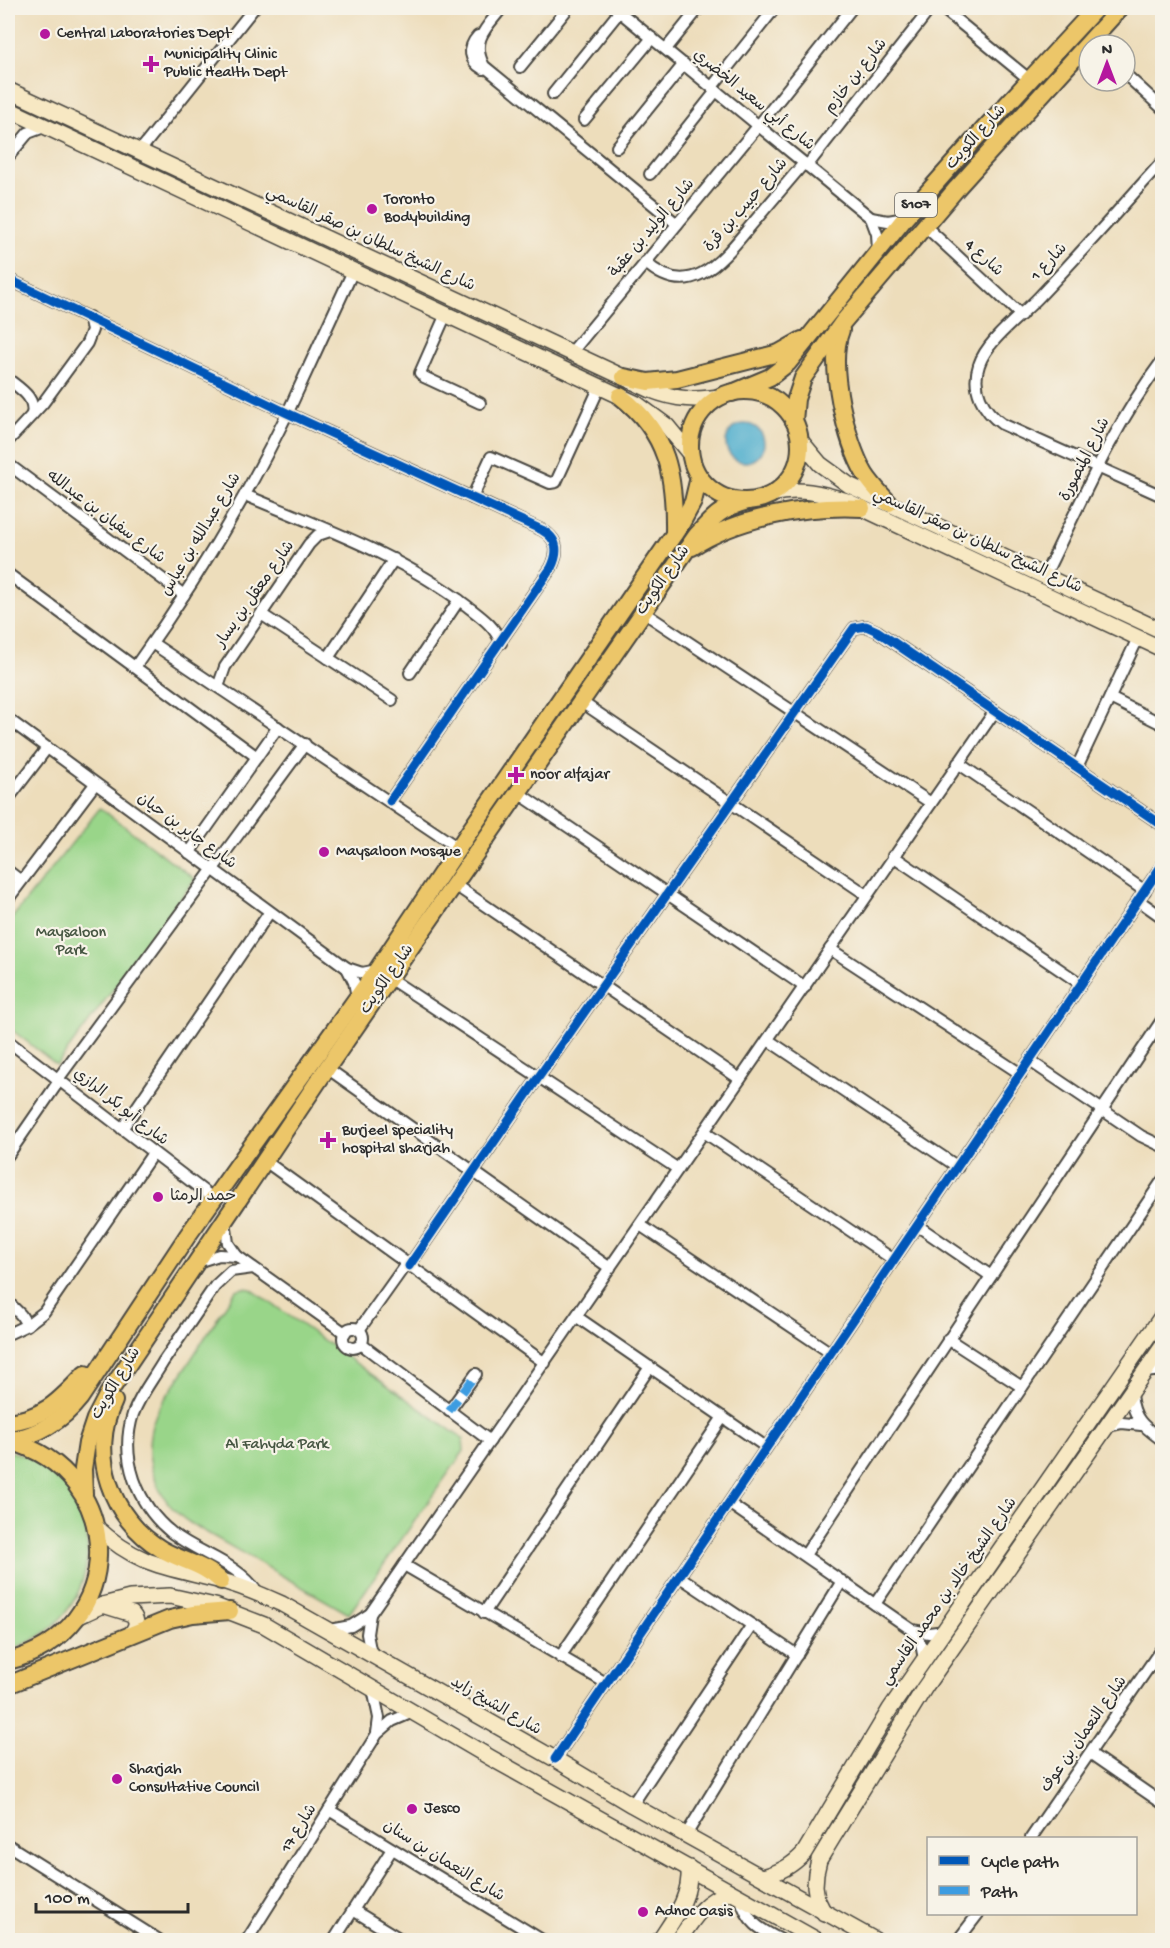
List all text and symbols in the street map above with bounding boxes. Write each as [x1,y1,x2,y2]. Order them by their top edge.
place label: Central Laboratories Dept [57,25,232,44]
marker: Central Laboratories Dept [38,27,52,41]
north arrow [1077,33,1137,93]
street label: شارع بن خازم [822,35,892,119]
text: N [1102,42,1113,61]
street label: شارع أبي سعيد الخضري [687,45,819,157]
place label: Municipality Clinic Public Health Dept [163,46,288,83]
marker: Municipality Clinic Public Health Dept [142,55,160,73]
street label: شارع الكويت [943,102,1011,174]
street label: شارع حبيب بن قرة [701,155,793,257]
street label: شارع الوليد بن عقبة [605,175,700,282]
street label: شارع الشيخ سلطان بن صقر القاسمي [262,183,478,299]
place label: Toronto Bodybuilding [383,191,470,228]
road number: S107 [895,193,937,217]
marker: Toronto Bodybuilding [365,202,379,216]
street label: شارع 4 [960,236,1006,282]
street label: شارع 1 [1027,240,1072,287]
street label: شارع المنصورة [1057,415,1115,505]
street label: شارع سفيان بن عبدالله [42,467,168,569]
street label: شارع عبدالله بن عباس [158,470,246,600]
street label: شارع الشيخ سلطان بن صقر القاسمي [869,485,1085,601]
street label: شارع معقل بن يسار [211,538,300,654]
street label: شارع الكويت [633,542,695,620]
marker: noor alfajar [507,766,525,784]
place label: noor alfajar [530,766,610,785]
street label: شارع جابر بن حيان [133,790,239,874]
place label: Maysaloon Mosque [336,843,462,862]
marker: Maysaloon Mosque [317,845,331,859]
park label: Maysaloon Park [36,924,107,961]
street label: شارع الكويت [357,941,419,1019]
street label: شارع أبو بكر الرازي [69,1063,173,1151]
place label: Burjeel speciality hospital sharjah [341,1122,453,1159]
marker: Burjeel speciality hospital sharjah [319,1131,337,1149]
place label: حمد الرمثا [170,1188,236,1207]
marker: حمد الرمثا [151,1190,165,1204]
street label: شارع الكويت [88,1344,146,1424]
park label: Al Fahyda Park [226,1436,330,1455]
street label: شارع الشيخ خالد بن محمد القاسمي [878,1494,1024,1691]
street label: شارع الشيخ زايد [446,1673,544,1741]
street label: شارع النعمان بن عوف [1038,1673,1132,1797]
place label: Sharjah Consultative Council [129,1761,260,1798]
marker: Sharjah Consultative Council [110,1772,124,1786]
place label: Jesco [424,1800,460,1819]
street label: شارع 17 [277,1801,322,1857]
marker: Jesco [405,1802,419,1816]
street label: شارع النعمان بن سنان [379,1817,507,1907]
legend [927,1837,1137,1915]
text: Cycle path [981,1853,1059,1874]
scale bar [36,1876,188,1914]
text: Path [980,1883,1018,1904]
text: 100 m [44,1889,90,1910]
place label: Adnoc Oasis [655,1903,734,1922]
marker: Adnoc Oasis [636,1905,650,1919]

